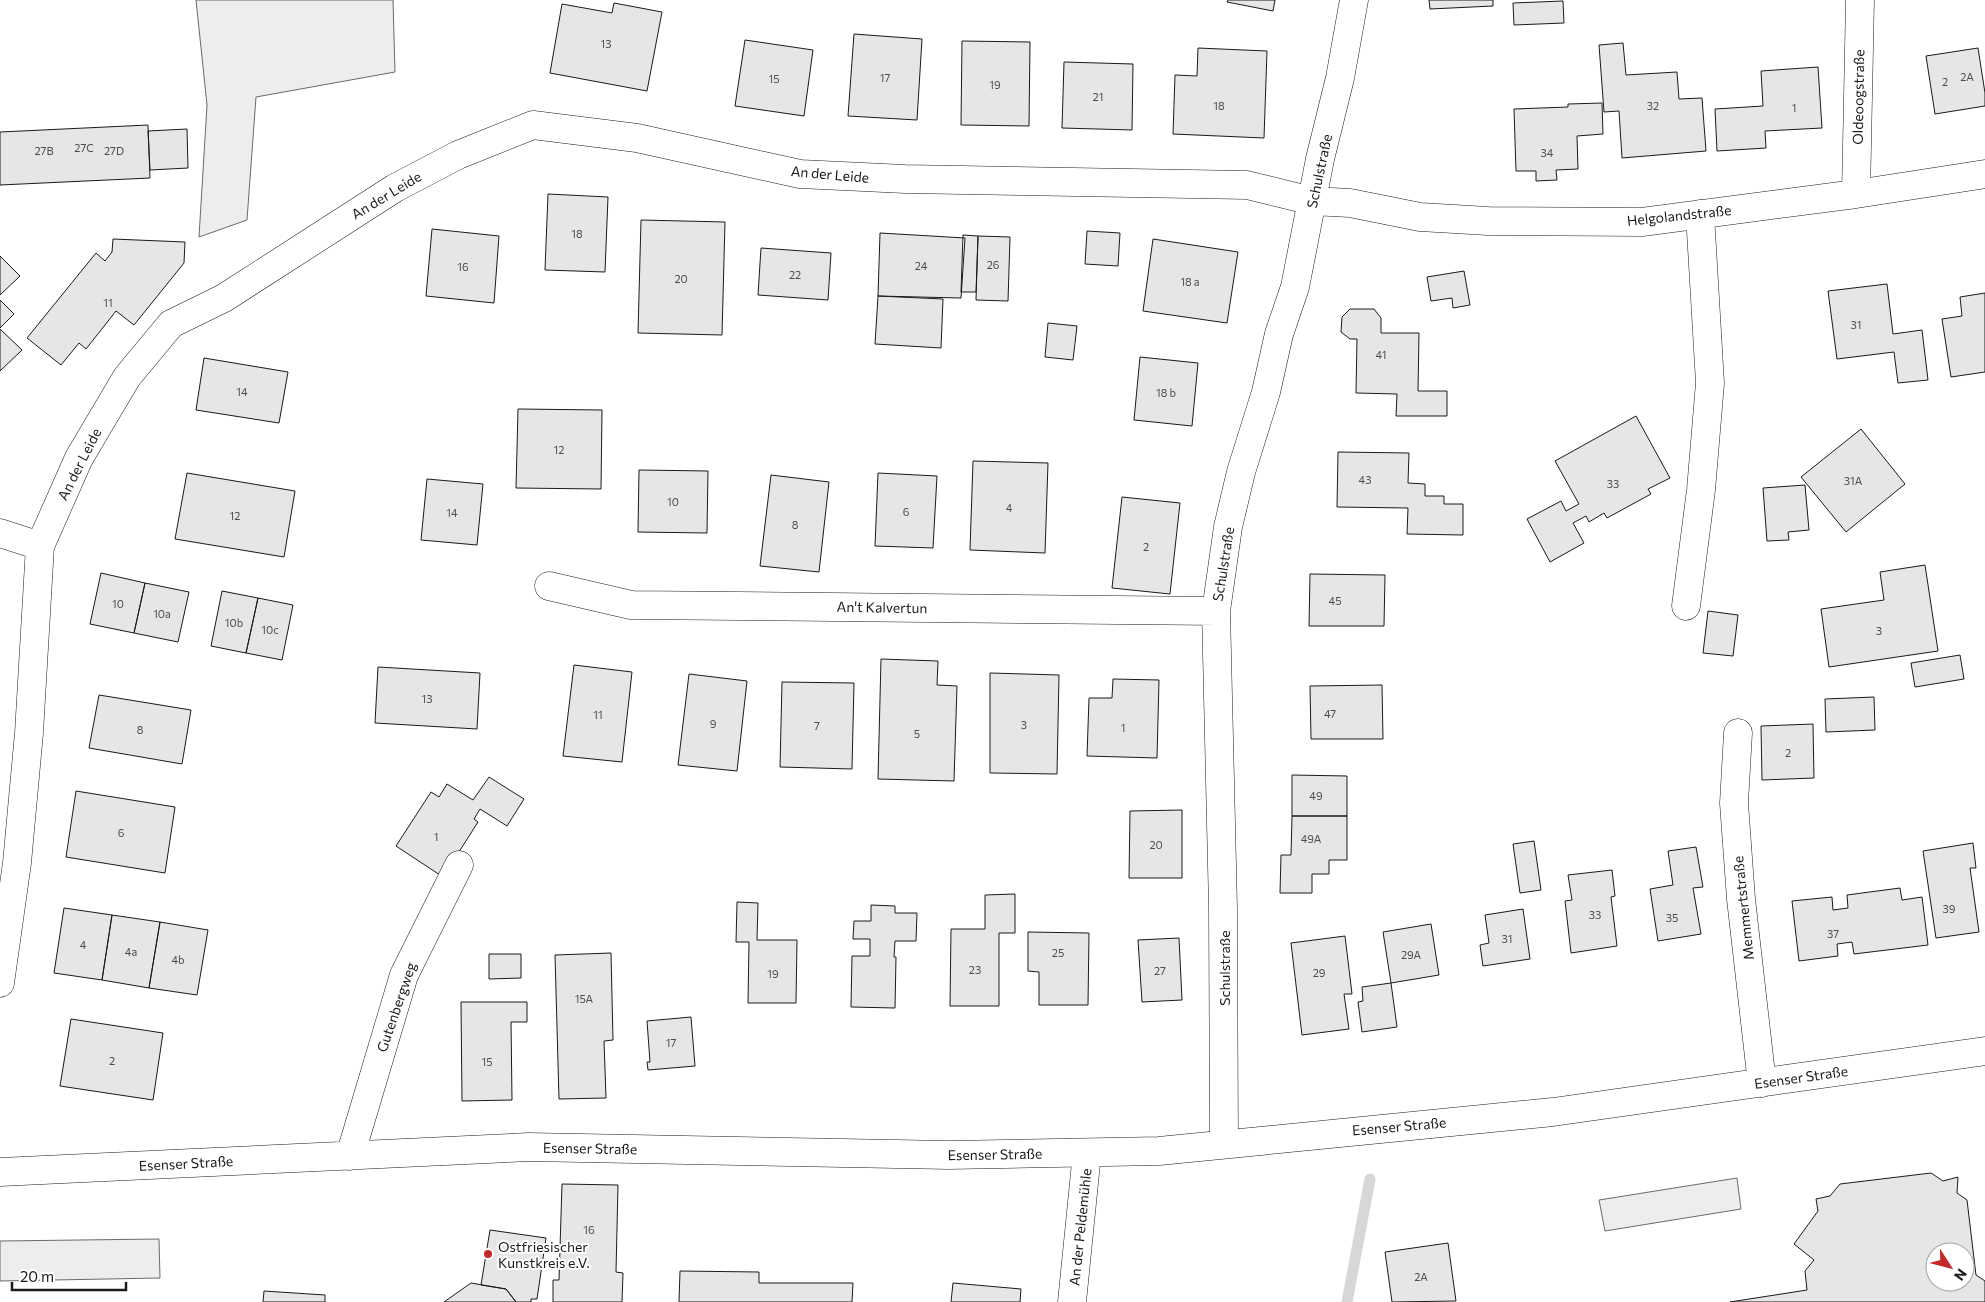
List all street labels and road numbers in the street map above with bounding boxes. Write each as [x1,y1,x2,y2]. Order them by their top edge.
street label: Oldeoogstraße [1849,49,1867,145]
street label: Schulstraße [1303,132,1335,210]
street label: An der Leide [790,162,870,186]
street label: An der Leide [348,167,424,223]
street label: Helgolandstraße [1626,201,1732,229]
street label: An der Leide [54,425,104,503]
street label: Schulstraße [1209,526,1237,602]
street label: An't Kalvertun [837,598,927,616]
street label: Memmertstraße [1729,855,1757,961]
street label: Schulstraße [1216,930,1233,1006]
street label: Gutenbergweg [373,959,419,1054]
street label: Esenser Straße [1753,1062,1849,1092]
street label: Esenser Straße [1351,1113,1447,1139]
street label: Esenser Straße [543,1139,637,1157]
street label: Esenser Straße [948,1145,1042,1163]
street label: Esenser Straße [138,1152,234,1174]
street label: An der Peldemühle [1065,1167,1095,1287]

